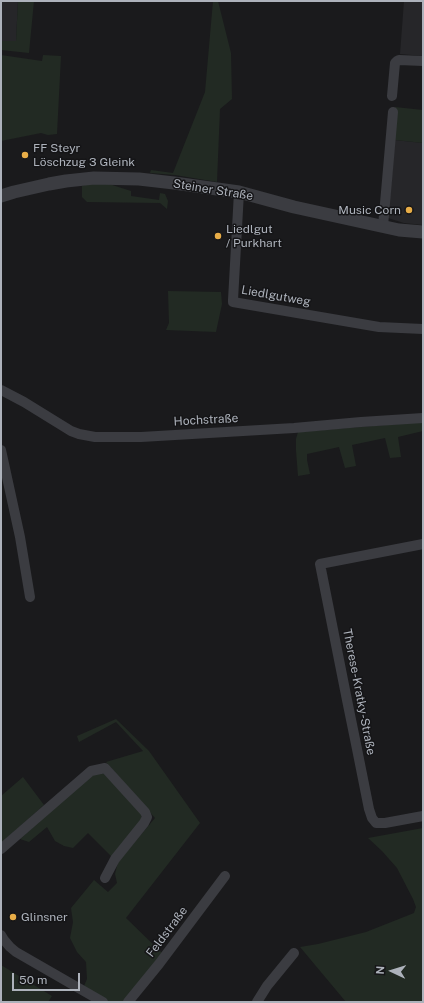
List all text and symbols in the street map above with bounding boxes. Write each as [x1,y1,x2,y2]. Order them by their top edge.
place label: FF Steyr Löschzug 3 Gleink [33,141,135,169]
marker: FF Steyr Löschzug 3 Gleink [20,150,30,160]
street label: Steiner Straße [172,177,254,203]
place label: Music Corn [338,203,401,217]
marker: Music Corn [404,205,414,215]
place label: Liedlgut / Purkhart [226,222,282,250]
marker: Liedlgut / Purkhart [213,231,223,241]
street label: Liedlgutweg [240,283,312,309]
street label: Hochstraße [173,411,239,429]
street label: Therese-Kratky-Straße [340,628,378,756]
street label: Feldstraße [143,904,191,960]
place label: Glinsner [21,910,68,924]
marker: Glinsner [8,912,18,922]
north arrow [372,951,412,991]
scale bar [14,965,82,991]
text: N [374,965,386,975]
text: 50 m [19,973,47,987]

